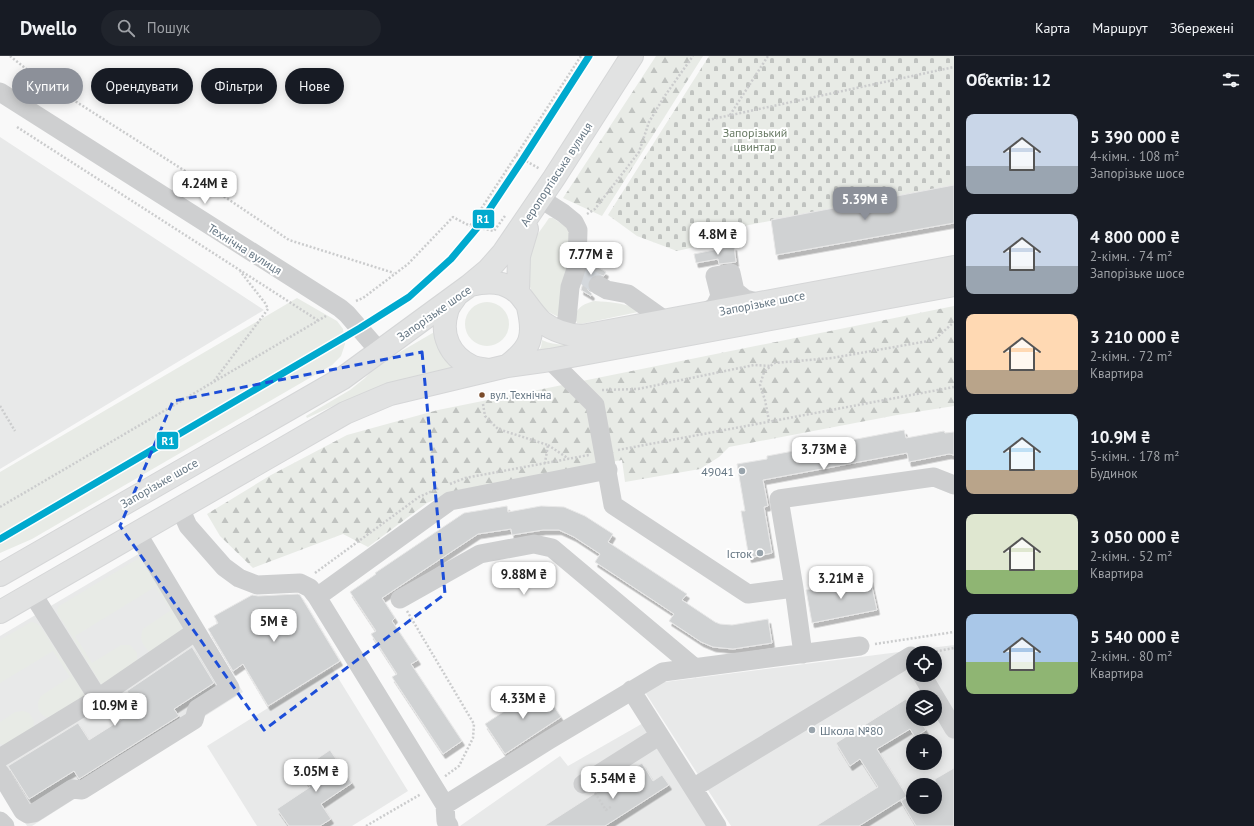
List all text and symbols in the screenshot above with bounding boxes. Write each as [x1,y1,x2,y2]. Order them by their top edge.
search box [101,10,381,46]
text: Dwello [20,16,77,40]
icon: search [115,17,137,39]
text: Пошук [147,18,190,37]
text: Карта [1035,19,1070,37]
text: Маршрут [1092,19,1148,37]
text: Збережені [1170,19,1234,37]
chip: Купити [12,68,83,104]
chip: Орендувати [91,68,193,104]
chip: Фільтри [201,68,277,104]
chip: Нове [285,68,344,104]
text: Об’єктів: 12 [966,69,1051,91]
icon: filters [1220,69,1242,91]
street label: Аеропортівська вулиця [517,119,595,229]
park label: Запорізький цвинтар [723,125,787,154]
text: 5 390 000 ₴ [1090,126,1180,148]
icon: home [998,130,1046,178]
text: 4-кімн. · 108 m² [1090,148,1179,165]
text: Запорізьке шосе [1090,165,1185,182]
pin: 4.24M ₴ [168,171,242,205]
text: 4.24M ₴ [182,175,228,192]
pin: 5.39M ₴ [828,187,902,221]
text: 5.39M ₴ [842,191,888,208]
line badge: R1 [472,209,495,229]
text: R1 [477,212,489,226]
street label: Технічна вулиця [205,220,285,278]
pin: 4.8M ₴ [685,222,751,256]
text: 4.8M ₴ [698,226,738,243]
text: 4 800 000 ₴ [1090,226,1180,248]
icon: home [998,230,1046,278]
pin: 7.77M ₴ [554,242,628,276]
text: 7.77M ₴ [569,246,613,263]
text: 2-кімн. · 74 m² [1090,248,1172,265]
text: Запорізьке шосе [1090,265,1185,282]
street label: Запорізьке шосе [394,282,474,344]
street label: Запорізьке шосе [718,287,806,319]
text: 3 210 000 ₴ [1090,326,1180,348]
icon: home [998,330,1046,378]
text: 2-кімн. · 72 m² [1090,348,1172,365]
text: Квартира [1090,365,1143,382]
place label: вул. Технічна [490,388,551,402]
marker: вул. Технічна [477,390,487,400]
text: 10.9M ₴ [1090,426,1151,448]
icon: home [998,430,1046,478]
line badge: R1 [156,431,179,450]
text: R1 [162,434,174,448]
pin: 3.73M ₴ [787,437,861,471]
text: 3.73M ₴ [801,441,847,458]
text: 5-кімн. · 178 m² [1090,448,1179,465]
street label: Запорізьке шосе [117,455,201,511]
place label: 49041 [701,464,734,479]
text: Будинок [1090,465,1137,482]
marker: 49041 [737,466,747,476]
text: 3 050 000 ₴ [1090,526,1180,548]
icon: home [998,530,1046,578]
place label: Істок [727,546,752,561]
marker: Істок [755,548,765,558]
text: 2-кімн. · 52 m² [1090,548,1172,565]
pin: 9.88M ₴ [487,562,561,596]
text: Квартира [1090,565,1143,582]
text: 9.88M ₴ [501,566,547,583]
pin: 3.21M ₴ [804,566,878,600]
text: 3.21M ₴ [818,570,864,587]
pin: 5M ₴ [250,609,298,643]
text: 5M ₴ [260,613,288,630]
text: 5 540 000 ₴ [1090,626,1180,648]
icon: home [998,630,1046,678]
map controls [906,646,942,814]
button: locate [906,646,942,682]
text: 2-кімн. · 80 m² [1090,648,1172,665]
text: Квартира [1090,665,1143,682]
pin: 4.33M ₴ [486,686,560,720]
text: 4.33M ₴ [500,690,546,707]
button: layers [906,690,942,726]
pin: 10.9M ₴ [78,693,152,727]
text: 10.9M ₴ [92,697,138,714]
place label: Школа №80 [820,723,883,738]
marker: Школа №80 [807,725,817,735]
button: + [906,734,942,770]
pin: 3.05M ₴ [279,759,353,793]
text: 3.05M ₴ [293,763,339,780]
pin: 5.54M ₴ [576,766,650,800]
text: 5.54M ₴ [590,770,636,787]
button: − [906,778,942,814]

